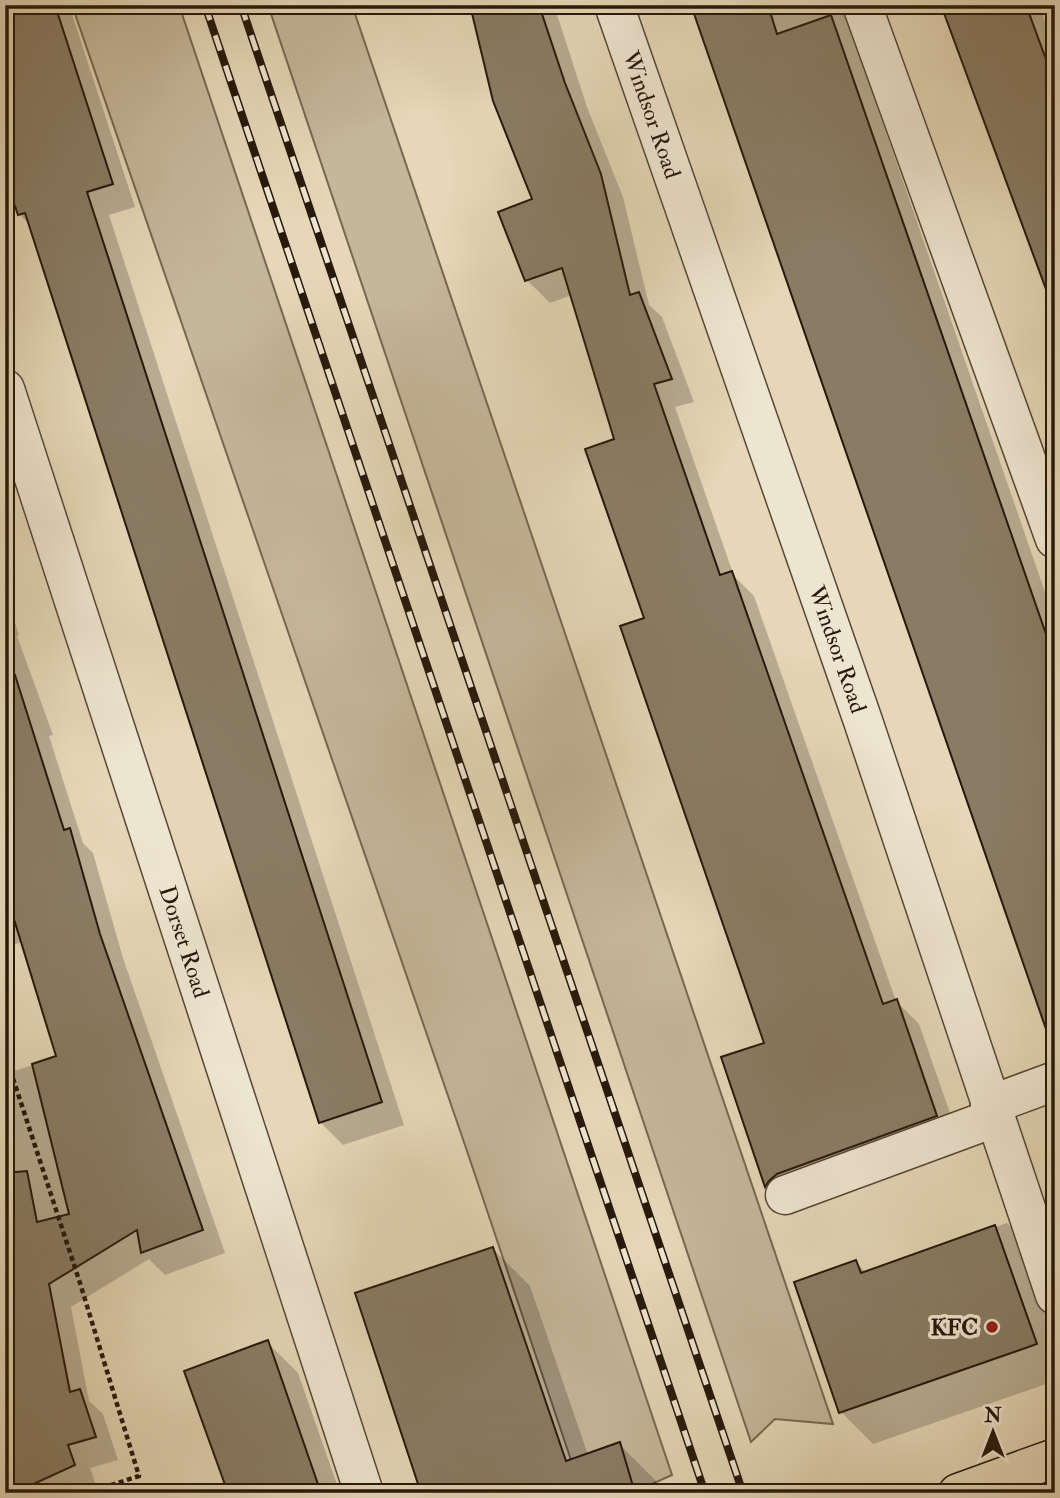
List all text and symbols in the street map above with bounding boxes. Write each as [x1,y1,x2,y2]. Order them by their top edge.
street label: Windsor Road [616,46,687,182]
street label: Windsor Road [802,581,873,717]
street label: Dorset Road [152,882,216,1001]
place label: KFC [931,1313,978,1342]
marker: KFC [984,1319,1000,1335]
north arrow [958,1396,1028,1466]
text: N [983,1404,1002,1428]

